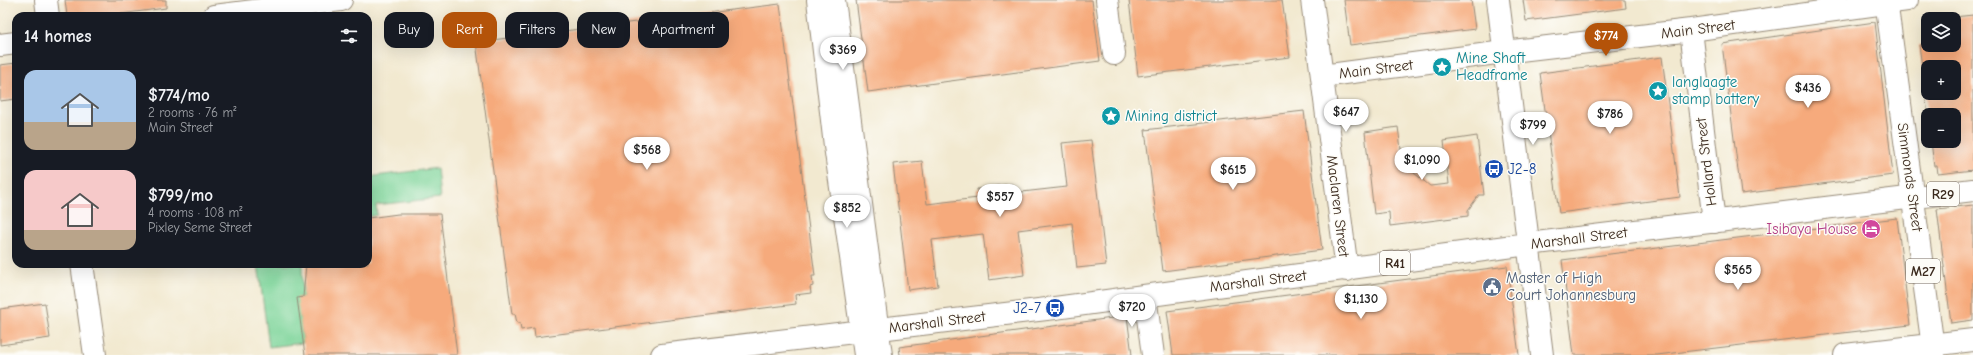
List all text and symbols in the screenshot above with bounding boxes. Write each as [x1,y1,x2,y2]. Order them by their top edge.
chip: Buy [384,12,434,48]
chip: Rent [442,12,497,48]
chip: Filters [505,12,569,48]
chip: New [577,12,630,48]
chip: Apartment [638,12,729,48]
map controls [1921,12,1961,148]
button: layers [1921,12,1961,52]
street label: Main Street [1660,15,1737,42]
pin: $774 [1582,23,1630,57]
icon: filters [338,25,360,47]
text: 14 homes [24,27,91,46]
text: $774 [1594,28,1618,43]
pin: $369 [819,37,867,71]
text: $369 [829,42,857,57]
place label: Mine Shaft Headframe [1456,49,1528,84]
street label: Main Street [1338,55,1415,82]
place icon: Mine Shaft Headframe [1431,56,1453,78]
button: + [1921,60,1961,100]
place label: langlaagte stamp battery [1672,73,1760,108]
pin: $436 [1784,75,1832,109]
place icon: langlaagte stamp battery [1647,80,1669,102]
text: $436 [1794,80,1822,95]
icon: home [56,86,104,134]
text: $774/mo [148,86,210,105]
pin: $647 [1322,99,1370,133]
pin: $786 [1586,101,1634,135]
text: $647 [1333,104,1359,119]
text: 2 rooms · 76 m² [148,105,236,120]
place icon: Mining district [1100,105,1122,127]
text: $786 [1597,106,1623,121]
place label: Mining district [1125,107,1217,125]
button: − [1921,108,1961,148]
pin: $799 [1509,112,1557,146]
street label: Hollard Street [1692,116,1720,207]
text: $799 [1519,117,1547,132]
text: Main Street [148,120,213,135]
street label: Simmonds Street [1893,122,1927,233]
pin: $568 [623,137,671,171]
text: $568 [633,142,661,157]
pin: $1,090 [1389,147,1455,181]
text: $1,090 [1403,152,1441,167]
street label: Maclaren Street [1323,154,1353,259]
pin: $615 [1209,157,1257,191]
bus stop icon: J2-8 [1483,158,1505,180]
place label: J2-8 [1508,160,1536,178]
text: $615 [1220,162,1246,177]
road number: R29 [1927,182,1959,206]
pin: $557 [976,184,1024,218]
icon: home [56,186,104,234]
text: $799/mo [148,186,213,205]
text: $557 [986,189,1014,204]
pin: $852 [823,195,871,229]
text: $852 [833,200,861,215]
text: 4 rooms · 108 m² [148,205,243,220]
hotel icon: Isibaya House [1860,218,1882,240]
text: Pixley Seme Street [148,220,252,235]
place label: Isibaya House [1766,220,1857,238]
street label: Marshall Street [1530,223,1629,253]
road number: R41 [1380,251,1410,275]
pin: $565 [1714,257,1762,291]
road number: M27 [1906,259,1940,283]
text: $565 [1724,262,1752,277]
street label: Marshall Street [1209,266,1308,296]
place label: Master of High Court Johannesburg [1506,269,1636,304]
public building icon: Master of High Court Johannesburg [1481,276,1503,298]
pin: $1,130 [1328,286,1394,320]
text: $1,130 [1344,291,1378,306]
pin: $720 [1108,294,1156,328]
bus stop icon: J2-7 [1044,297,1066,319]
place label: J2-7 [1013,299,1041,317]
text: $720 [1118,299,1146,314]
street label: Marshall Street [888,307,987,337]

